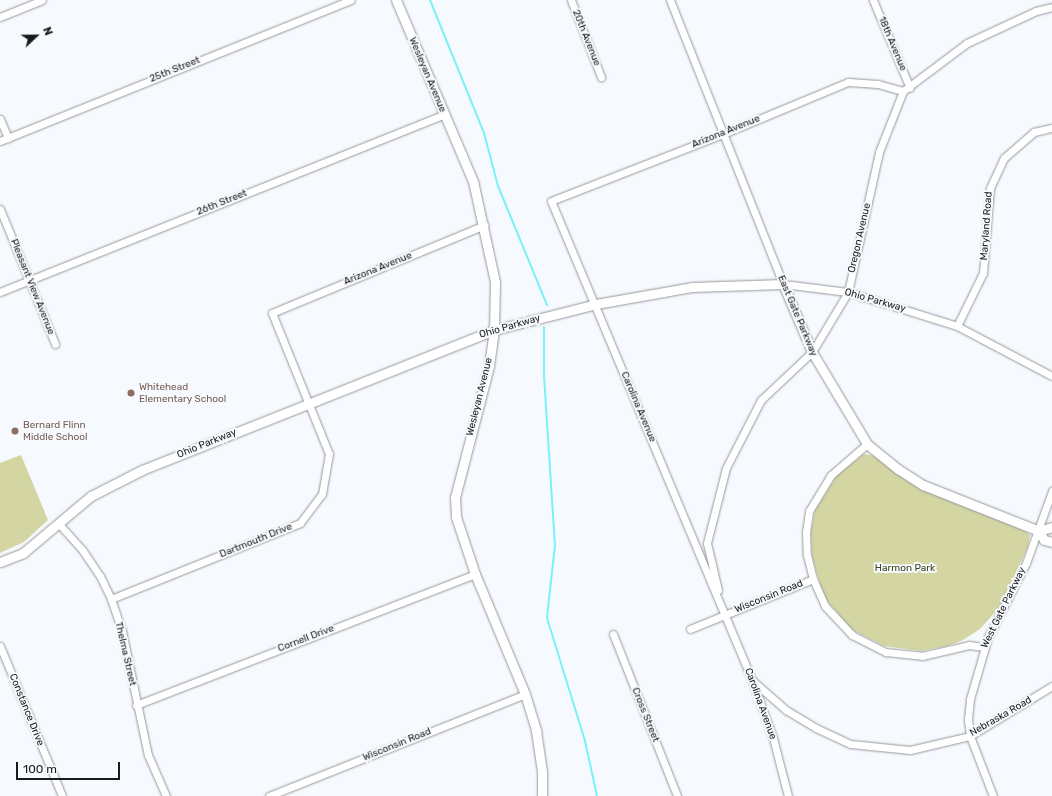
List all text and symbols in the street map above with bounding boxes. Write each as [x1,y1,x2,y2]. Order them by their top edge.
street label: 20th Avenue [569,8,603,68]
street label: 18th Avenue [875,15,909,73]
north arrow [16,16,56,56]
text: N [40,25,55,37]
street label: Wesleyan Avenue [406,36,448,114]
street label: 25th Street [148,54,202,86]
street label: Arizona Avenue [690,113,762,151]
street label: 26th Street [195,187,249,219]
street label: Maryland Road [979,191,995,261]
street label: Oregon Avenue [846,202,874,274]
street label: Pleasant View Avenue [7,237,57,337]
street label: Arizona Avenue [342,250,414,288]
street label: East Gate Parkway [775,274,819,358]
street label: Ohio Parkway [843,287,907,315]
street label: Ohio Parkway [478,313,542,341]
street label: Wesleyan Avenue [464,356,496,438]
street label: Carolina Avenue [618,370,658,444]
place label: Whitehead Elementary School [139,381,227,404]
marker: Whitehead Elementary School [126,388,136,398]
place label: Bernard Flinn Middle School [23,419,87,442]
marker: Bernard Flinn Middle School [10,426,20,436]
street label: Ohio Parkway [176,427,238,461]
street label: Dartmouth Drive [218,521,294,561]
park label: Harmon Park [875,563,935,575]
street label: West Gate Parkway [979,566,1029,650]
street label: Wisconsin Road [733,578,805,616]
street label: Thelma Street [112,621,138,687]
street label: Cornell Drive [276,623,336,655]
street label: Carolina Avenue [741,666,779,742]
street label: Constance Drive [6,672,46,748]
street label: Cross Street [629,686,661,744]
street label: Nebraska Road [968,694,1034,740]
street label: Wisconsin Road [361,726,433,764]
scale bar [18,754,122,780]
text: 100 m [23,762,57,776]

